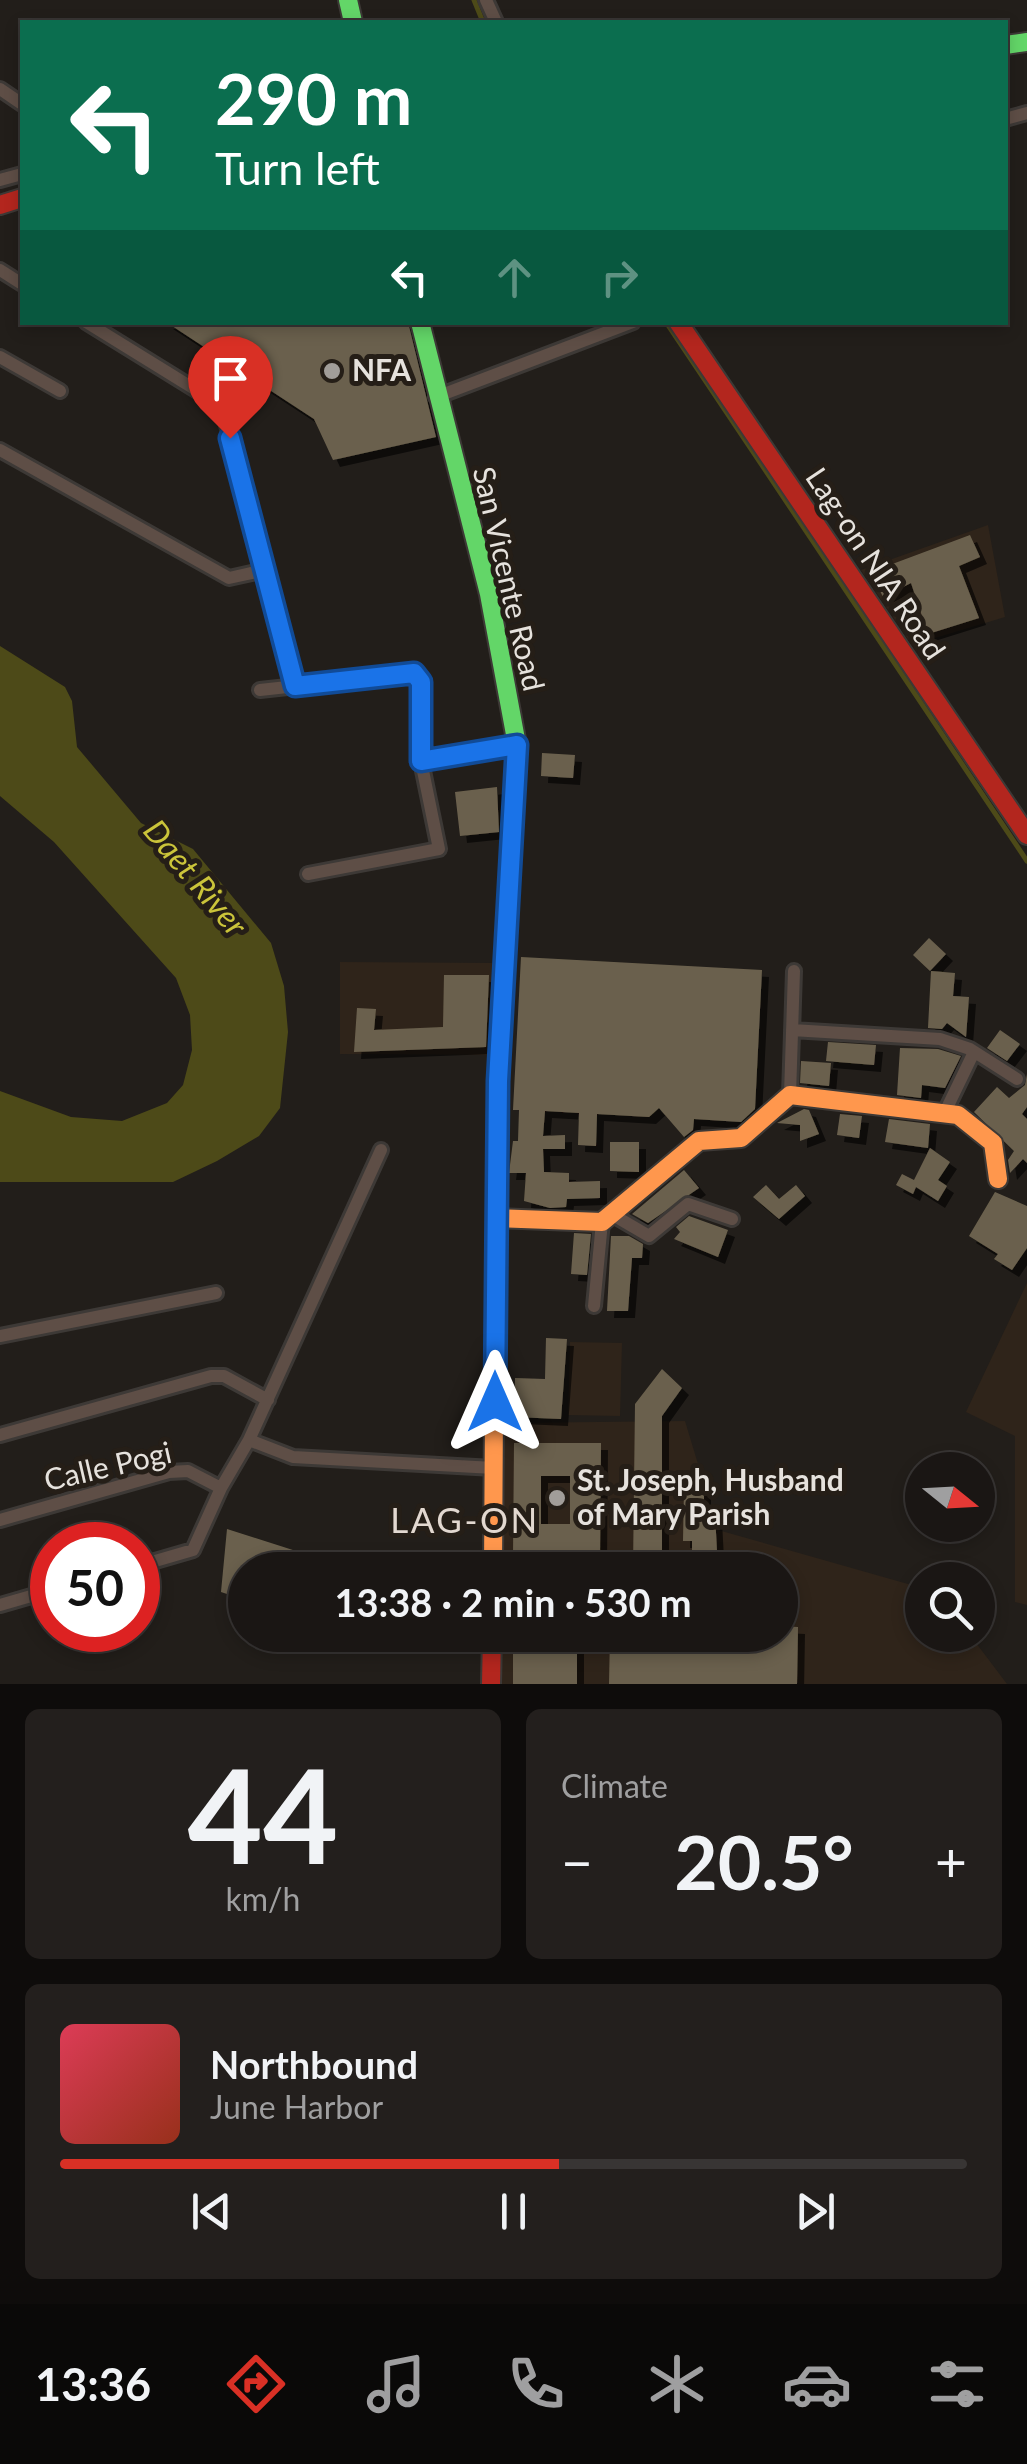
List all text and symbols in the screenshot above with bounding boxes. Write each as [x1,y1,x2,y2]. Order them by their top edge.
text: 290 m [215,56,412,140]
icon: left [50,60,180,190]
text: Turn left [215,141,380,195]
icon: left [382,250,437,305]
icon: ahead [487,250,542,305]
icon: right [592,250,647,305]
pin [188,336,273,439]
icon: arrive [203,351,258,406]
place label: NFA [352,351,411,387]
marker: NFA [321,360,343,382]
street label: Lag-on NIA Road [799,460,954,666]
street label: San Vicente Road [467,463,553,694]
water label: Daet River [136,811,257,944]
position arrow [443,1350,547,1454]
street label: Calle Pogi [40,1433,175,1497]
north arrow [905,1452,995,1542]
map controls [905,1452,995,1652]
place label: St. Joseph, Husband of Mary Parish [577,1461,844,1531]
marker: St. Joseph, Husband of Mary Parish [546,1487,568,1509]
district label: LAG-ON [390,1498,540,1540]
speed limit sign: 50 [30,1522,160,1652]
button: search [905,1562,995,1652]
text: 13:38 · 2 min · 530 m [334,1579,692,1625]
text: 44 [188,1736,338,1892]
text: Climate [561,1766,668,1805]
text: 20.5° [674,1816,854,1906]
text: − [561,1828,593,1894]
text: + [935,1828,967,1894]
text: km/h [226,1879,300,1918]
text: Northbound [210,2041,418,2087]
text: June Harbor [210,2087,383,2126]
icon: previous [184,2184,239,2239]
icon: pause [486,2184,541,2239]
icon: next [788,2184,843,2239]
icon: directions [221,2349,291,2419]
icon: music [361,2349,431,2419]
icon: phone [501,2349,571,2419]
icon: climate [642,2349,712,2419]
icon: car [782,2349,852,2419]
icon: filters [922,2349,992,2419]
text: 13:36 [35,2357,151,2411]

